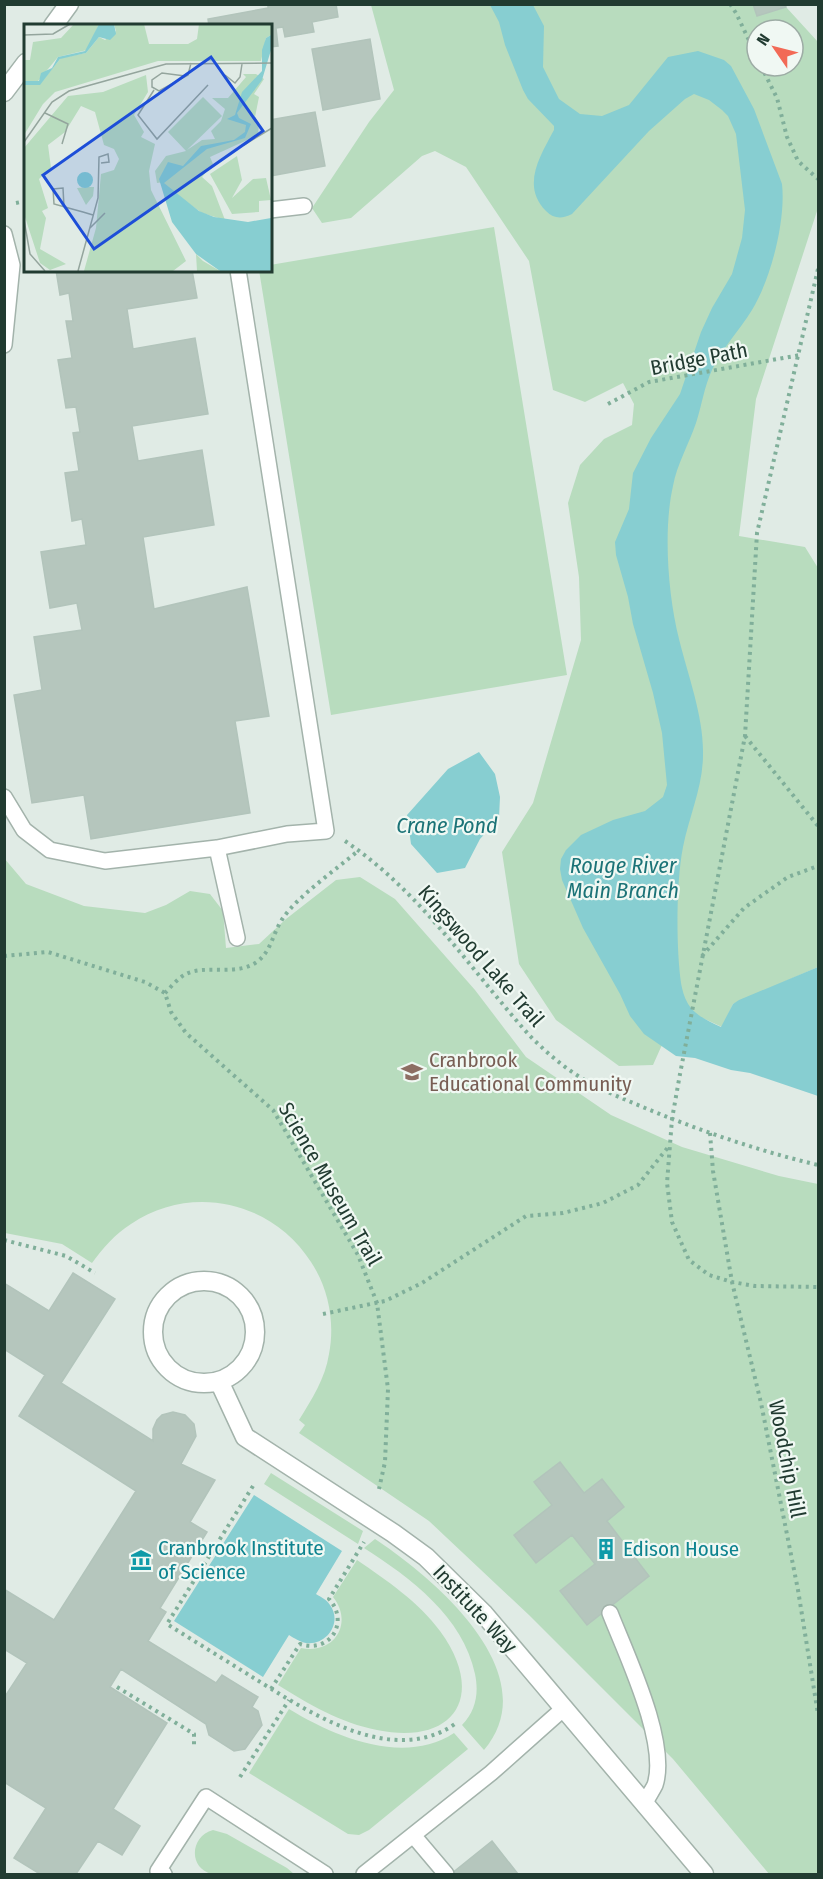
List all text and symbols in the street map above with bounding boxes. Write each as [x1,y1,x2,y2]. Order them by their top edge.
north arrow [745,18,805,78]
inset map [24,24,272,272]
text: N [753,30,774,49]
street label: Bridge Path [648,337,750,381]
water label: Crane Pond [396,812,498,839]
water label: Rouge River Main Branch [567,852,679,904]
street label: Kingswood Lake Trail [412,880,550,1033]
place label: Cranbrook Educational Community [429,1047,632,1097]
school or university icon: Cranbrook Educational Community [400,1060,424,1084]
street label: Science Museum Trail [273,1098,388,1271]
street label: Woodchip Hill [763,1398,811,1521]
place label: Cranbrook Institute of Science [158,1535,324,1585]
place label: Edison House [623,1536,739,1562]
building icon: Edison House [594,1537,618,1561]
museum icon: Cranbrook Institute of Science [129,1548,153,1572]
street label: Institute Way [427,1559,523,1659]

